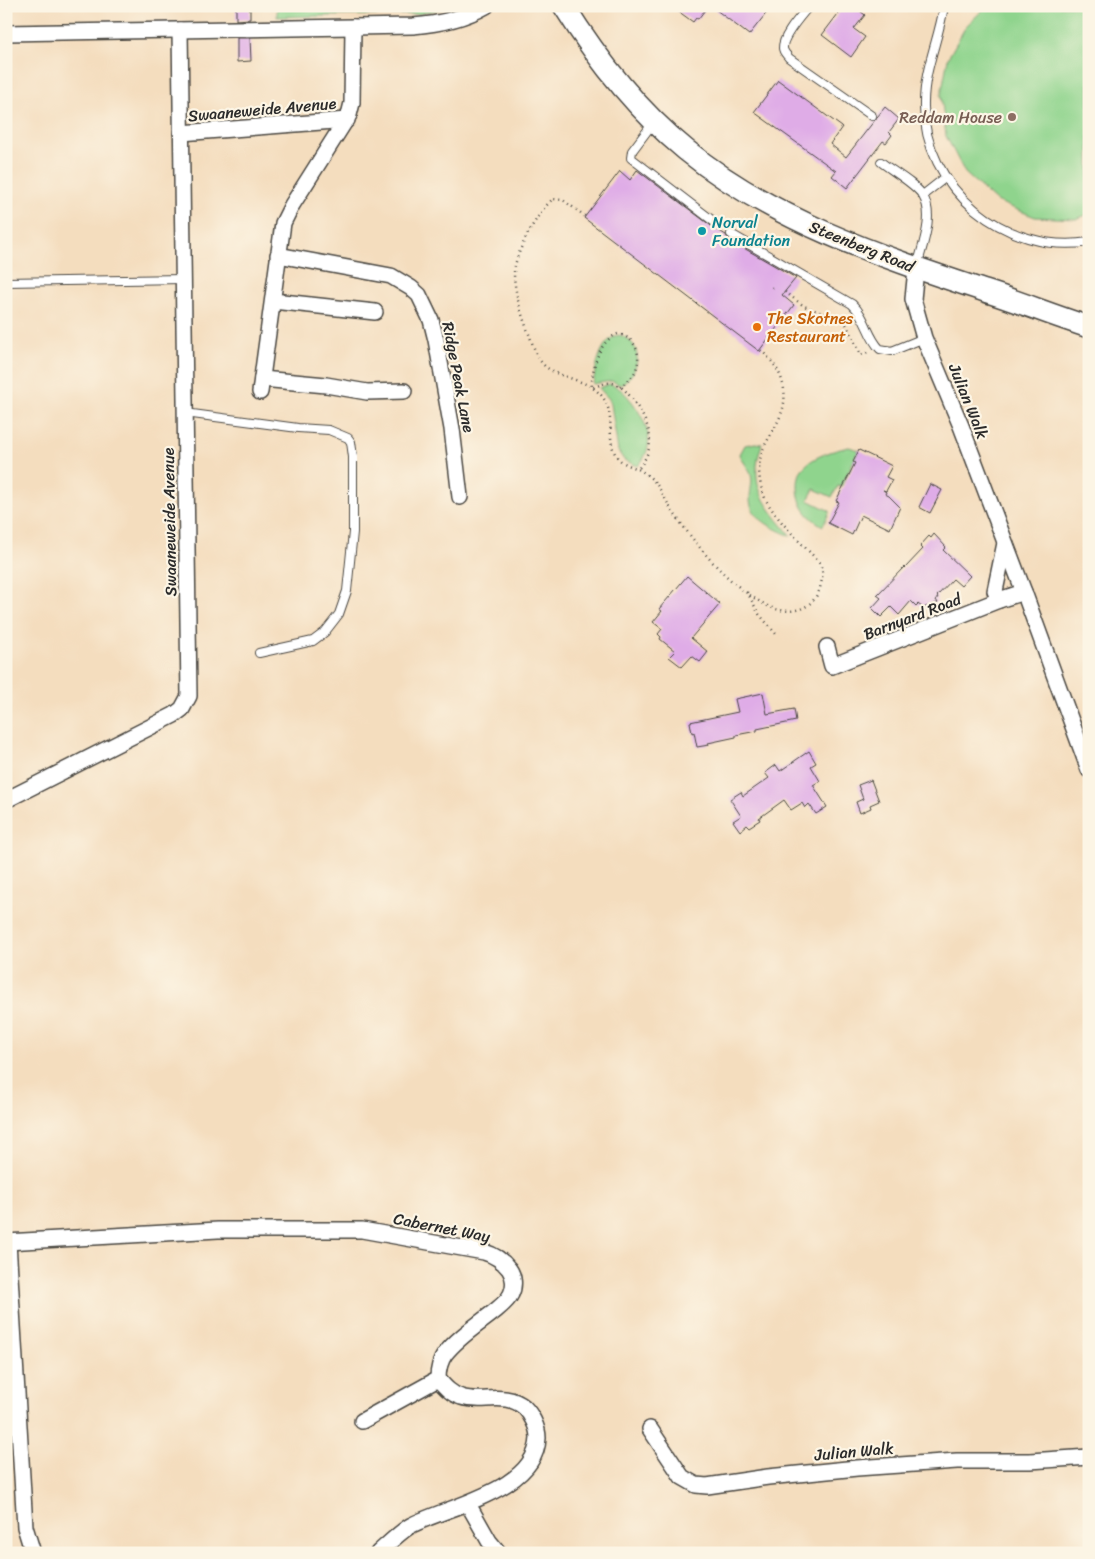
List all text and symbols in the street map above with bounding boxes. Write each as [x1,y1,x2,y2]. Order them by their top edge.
street label: Swaaneweide Avenue [187,89,338,130]
place label: Reddam House [899,103,1002,132]
marker: Reddam House [1006,111,1018,123]
place label: Norval Foundation [712,208,791,255]
street label: Steenberg Road [805,212,920,281]
marker: Norval Foundation [696,225,708,237]
place label: The Skotnes Restaurant [767,304,854,351]
street label: Ridge Peak Lane [434,319,484,435]
marker: The Skotnes Restaurant [751,321,763,333]
street label: Julian Walk [940,358,997,444]
street label: Swaaneweide Avenue [154,447,185,597]
street label: Barnyard Road [859,584,967,648]
street label: Cabernet Way [391,1204,493,1251]
street label: Julian Walk [812,1434,895,1469]

